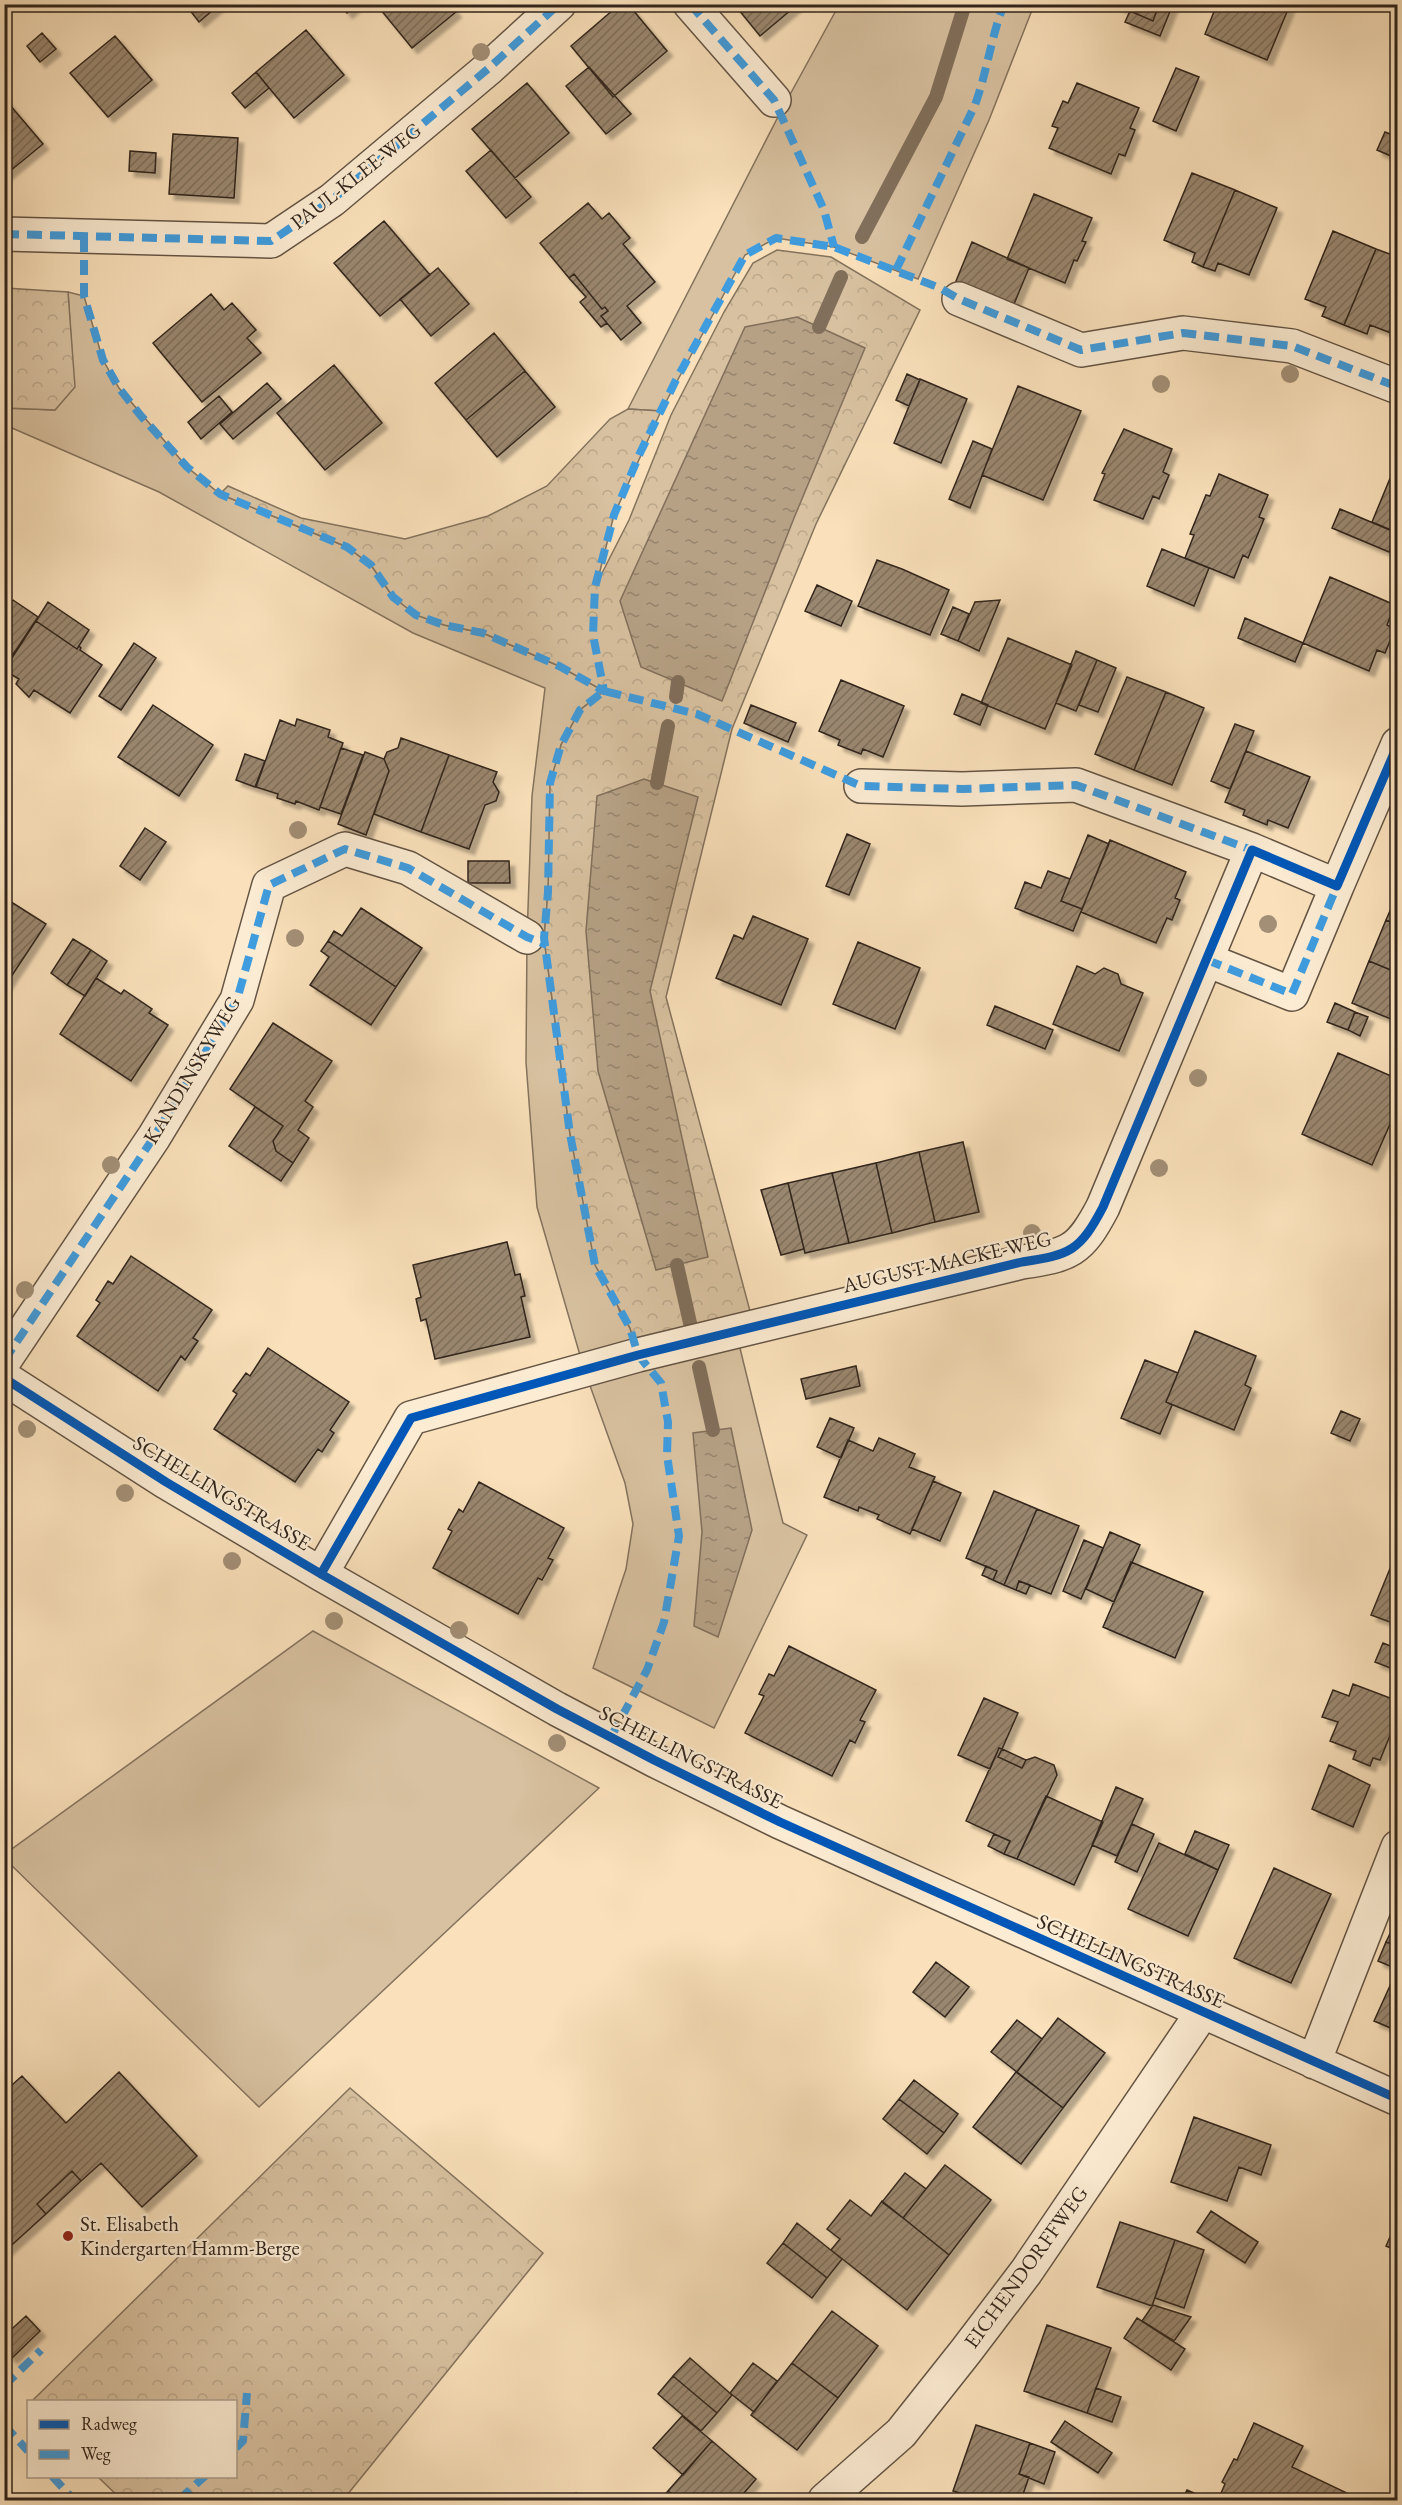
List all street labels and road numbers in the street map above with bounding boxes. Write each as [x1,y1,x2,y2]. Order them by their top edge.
street label: PAUL-KLEE-WEG [285,116,427,235]
street label: KANDINSKYWEG [137,991,246,1149]
street label: AUGUST-MACKE-WEG [839,1224,1054,1299]
street label: SCHELLINGSTRASSE [128,1429,316,1556]
street label: SCHELLINGSTRASSE [595,1699,788,1815]
street label: SCHELLINGSTRASSE [1033,1907,1229,2014]
street label: EICHENDORFFWEG [958,2180,1094,2353]

